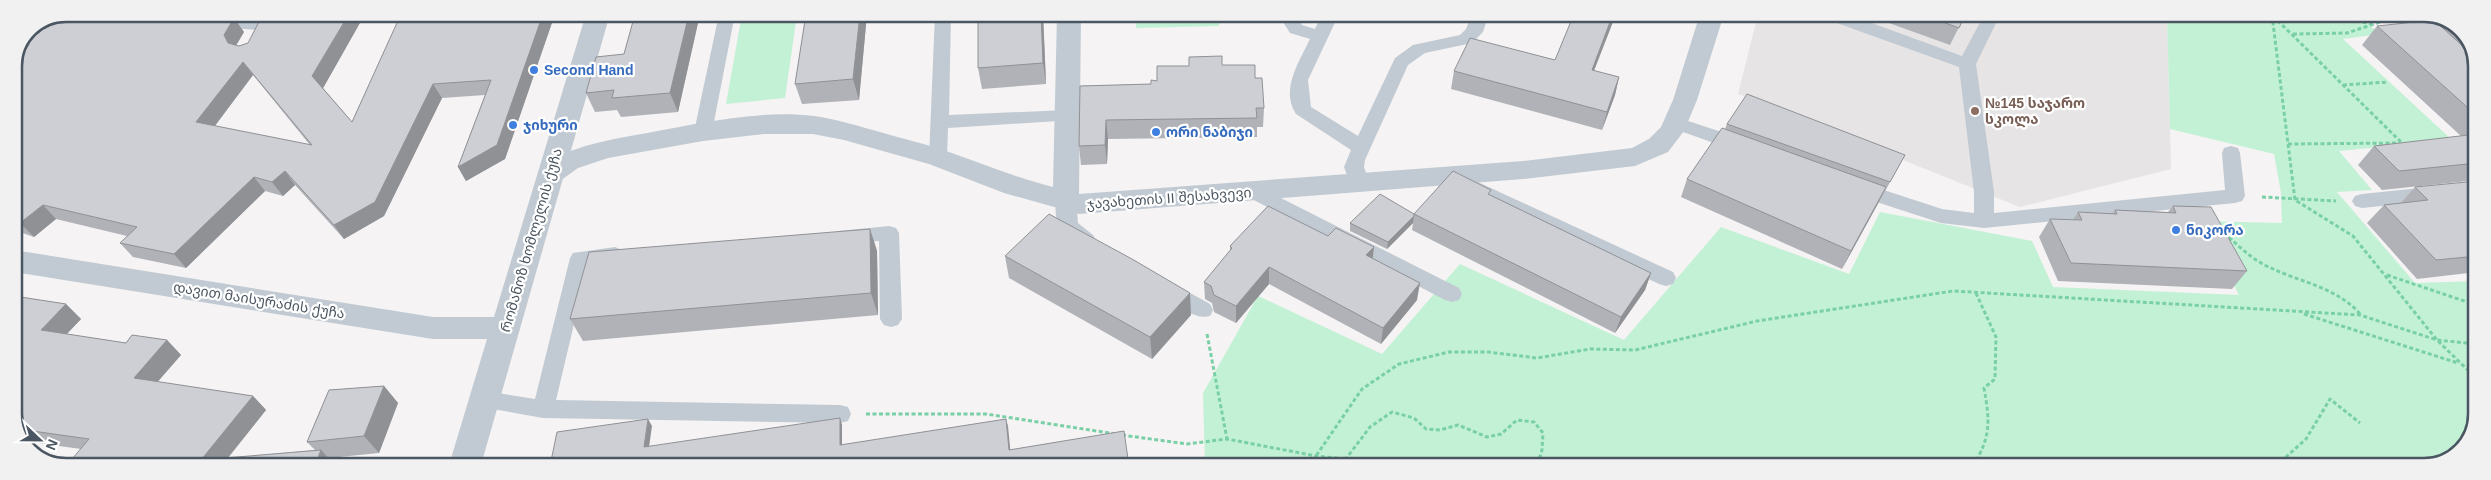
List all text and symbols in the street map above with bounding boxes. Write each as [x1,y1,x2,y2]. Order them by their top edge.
place label: Second Hand [544,62,633,78]
marker: Second Hand [528,64,540,76]
place label: №145 საჯარო სკოლა [1985,95,2085,128]
marker: №145 საჯარო სკოლა [1969,105,1981,117]
place label: ჯიხური [523,117,578,134]
marker: ჯიხური [507,119,519,131]
place label: ორი ნაბიჯი [1166,124,1253,141]
marker: ორი ნაბიჯი [1150,126,1162,138]
street label: რომანოზ ხომლელის ქუჩა [497,146,566,334]
street label: ჯავახეთის II შესახვევი [1086,184,1252,213]
place label: ნიკორა [2186,222,2244,239]
marker: ნიკორა [2170,224,2182,236]
street label: დავით მაისურაძის ქუჩა [172,279,346,322]
north arrow [15,415,65,465]
text: N [43,437,61,453]

